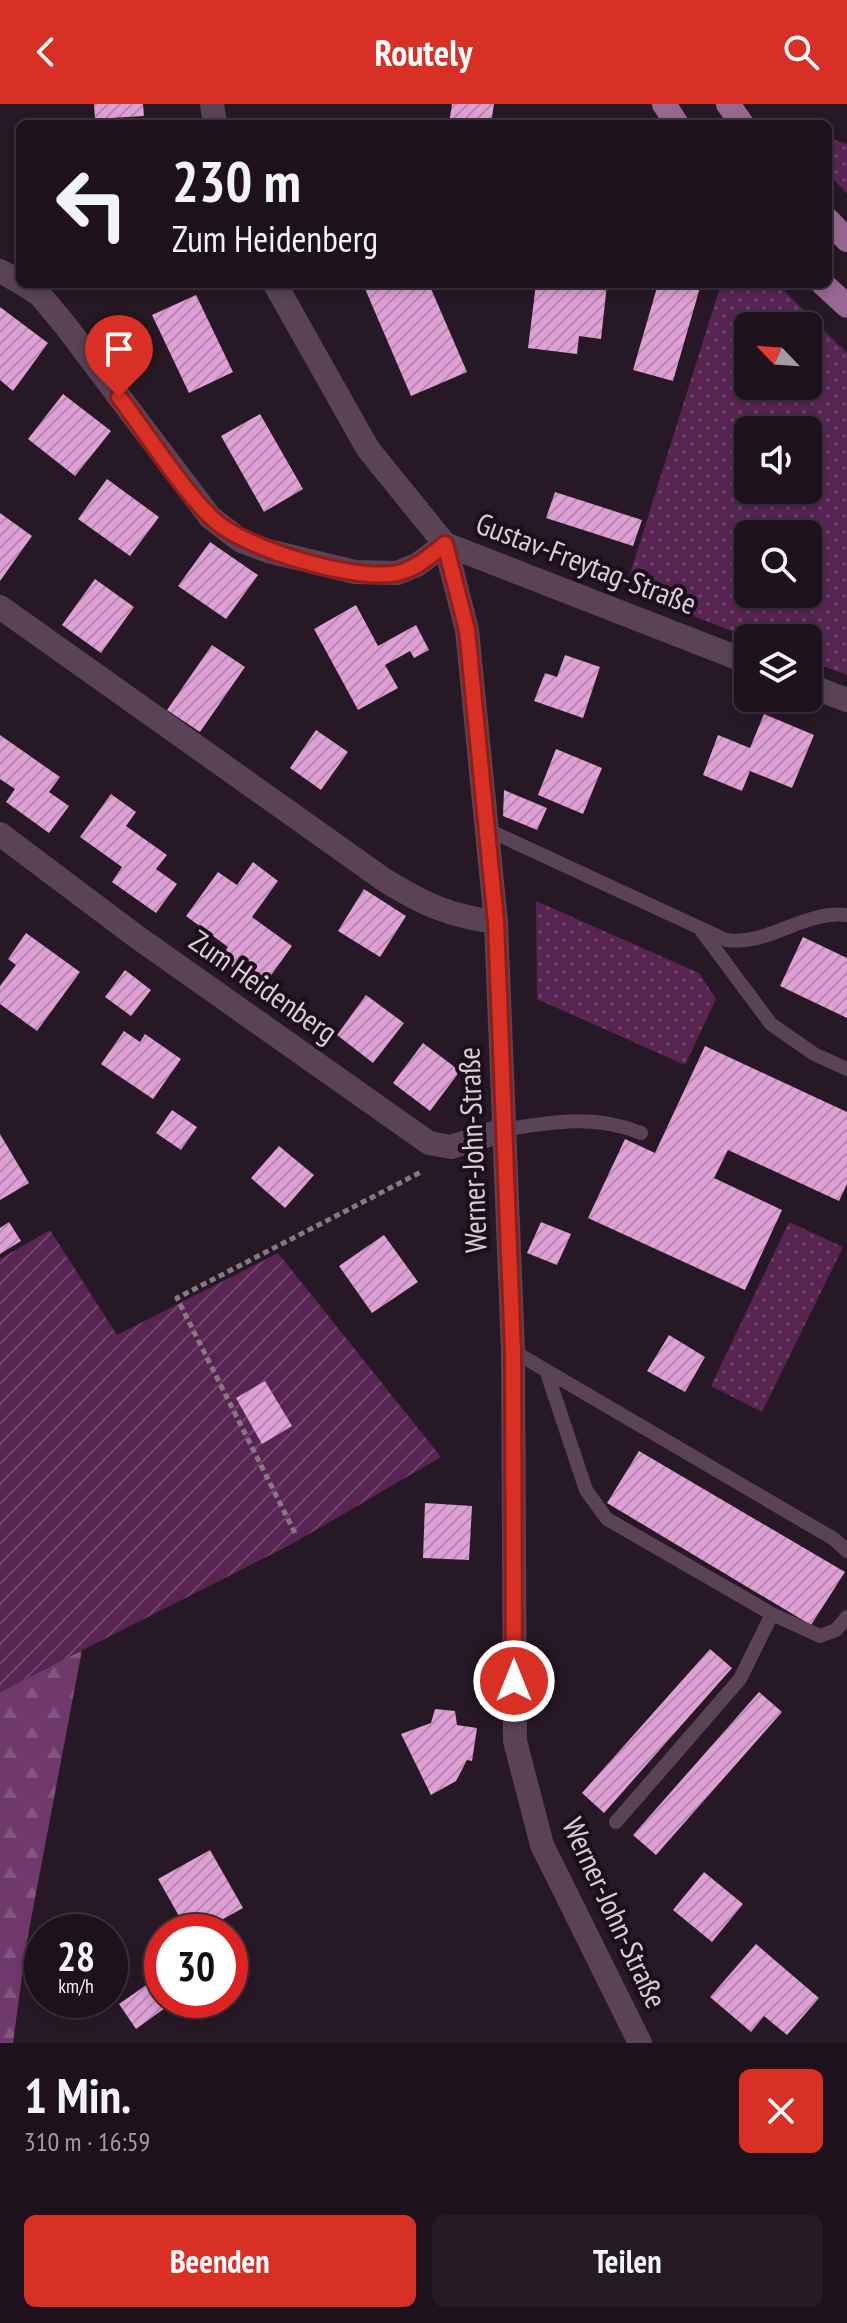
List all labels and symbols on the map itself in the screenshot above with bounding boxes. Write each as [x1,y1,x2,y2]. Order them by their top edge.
north arrow [734,312,822,400]
pin [85,315,153,397]
street label: Gustav-Freytag-Straße [471,503,702,622]
street label: Zum Heidenberg [182,921,345,1051]
street label: Werner-John-Straße [448,1047,495,1254]
position arrow [472,1639,556,1723]
street label: Werner-John-Straße [554,1811,677,2014]
speed limit sign: 30 [144,1914,248,2018]

